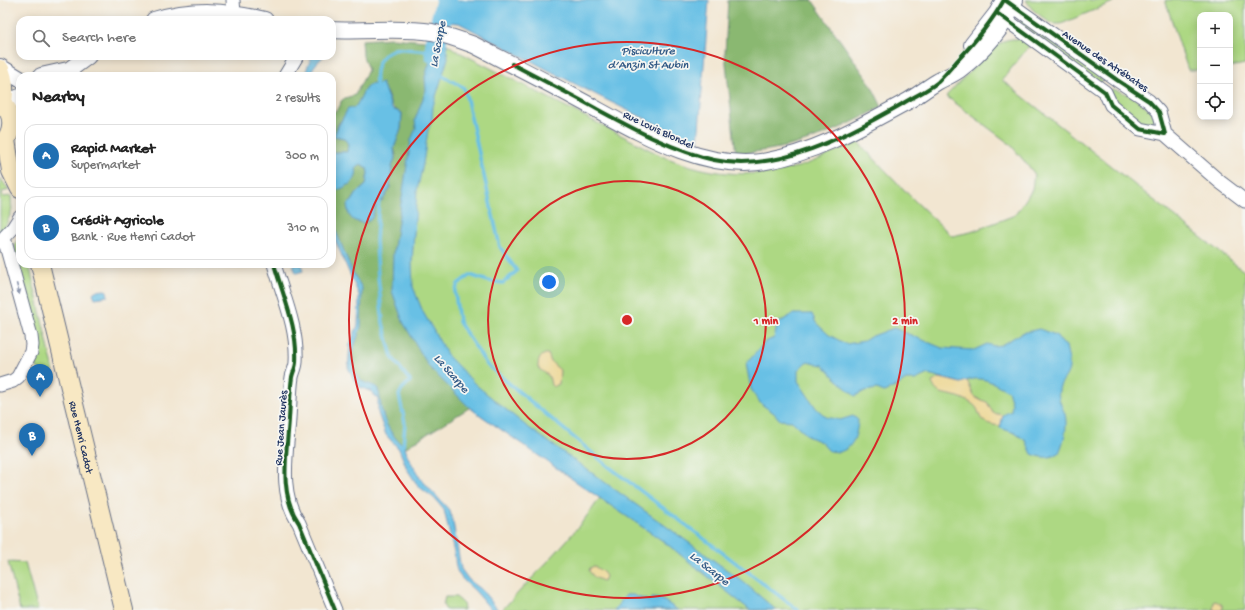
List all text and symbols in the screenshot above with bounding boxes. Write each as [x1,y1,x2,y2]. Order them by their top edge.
map controls [1197,12,1233,120]
button: + [1197,12,1233,48]
search box [16,16,336,60]
water label: La Scarpe [428,19,450,69]
icon: search [30,27,52,49]
street label: Avenue des Atrébates [1060,28,1151,95]
text: Search here [62,29,136,47]
water label: Pisciculture d’Anzin St Aubin [608,45,689,73]
button: − [1197,48,1233,84]
button: locate [1197,84,1233,120]
text: Nearby [32,88,85,108]
text: 2 results [275,91,320,106]
street label: Rue Louis Blondel [621,109,696,153]
text: Rapid Market [71,140,155,158]
text: A [42,149,50,164]
text: 300 m [285,149,319,164]
text: Supermarket [71,158,140,173]
text: Crédit Agricole [71,212,164,230]
text: B [43,221,49,236]
text: 310 m [287,221,319,236]
text: Bank · Rue Henri Cadot [71,230,195,245]
your location [539,272,559,292]
one-way arrow [16,283,22,296]
centre of rings [620,313,634,327]
text: 1 min [753,315,779,329]
text: 2 min [892,315,918,329]
water label: La Scarpe [430,352,472,397]
pin: A [27,364,53,397]
street label: Rue Jean Jaurès [273,389,291,466]
street label: Rue Henri Cadot [65,400,95,476]
pin: B [19,423,45,456]
water label: La Scarpe [686,550,732,590]

